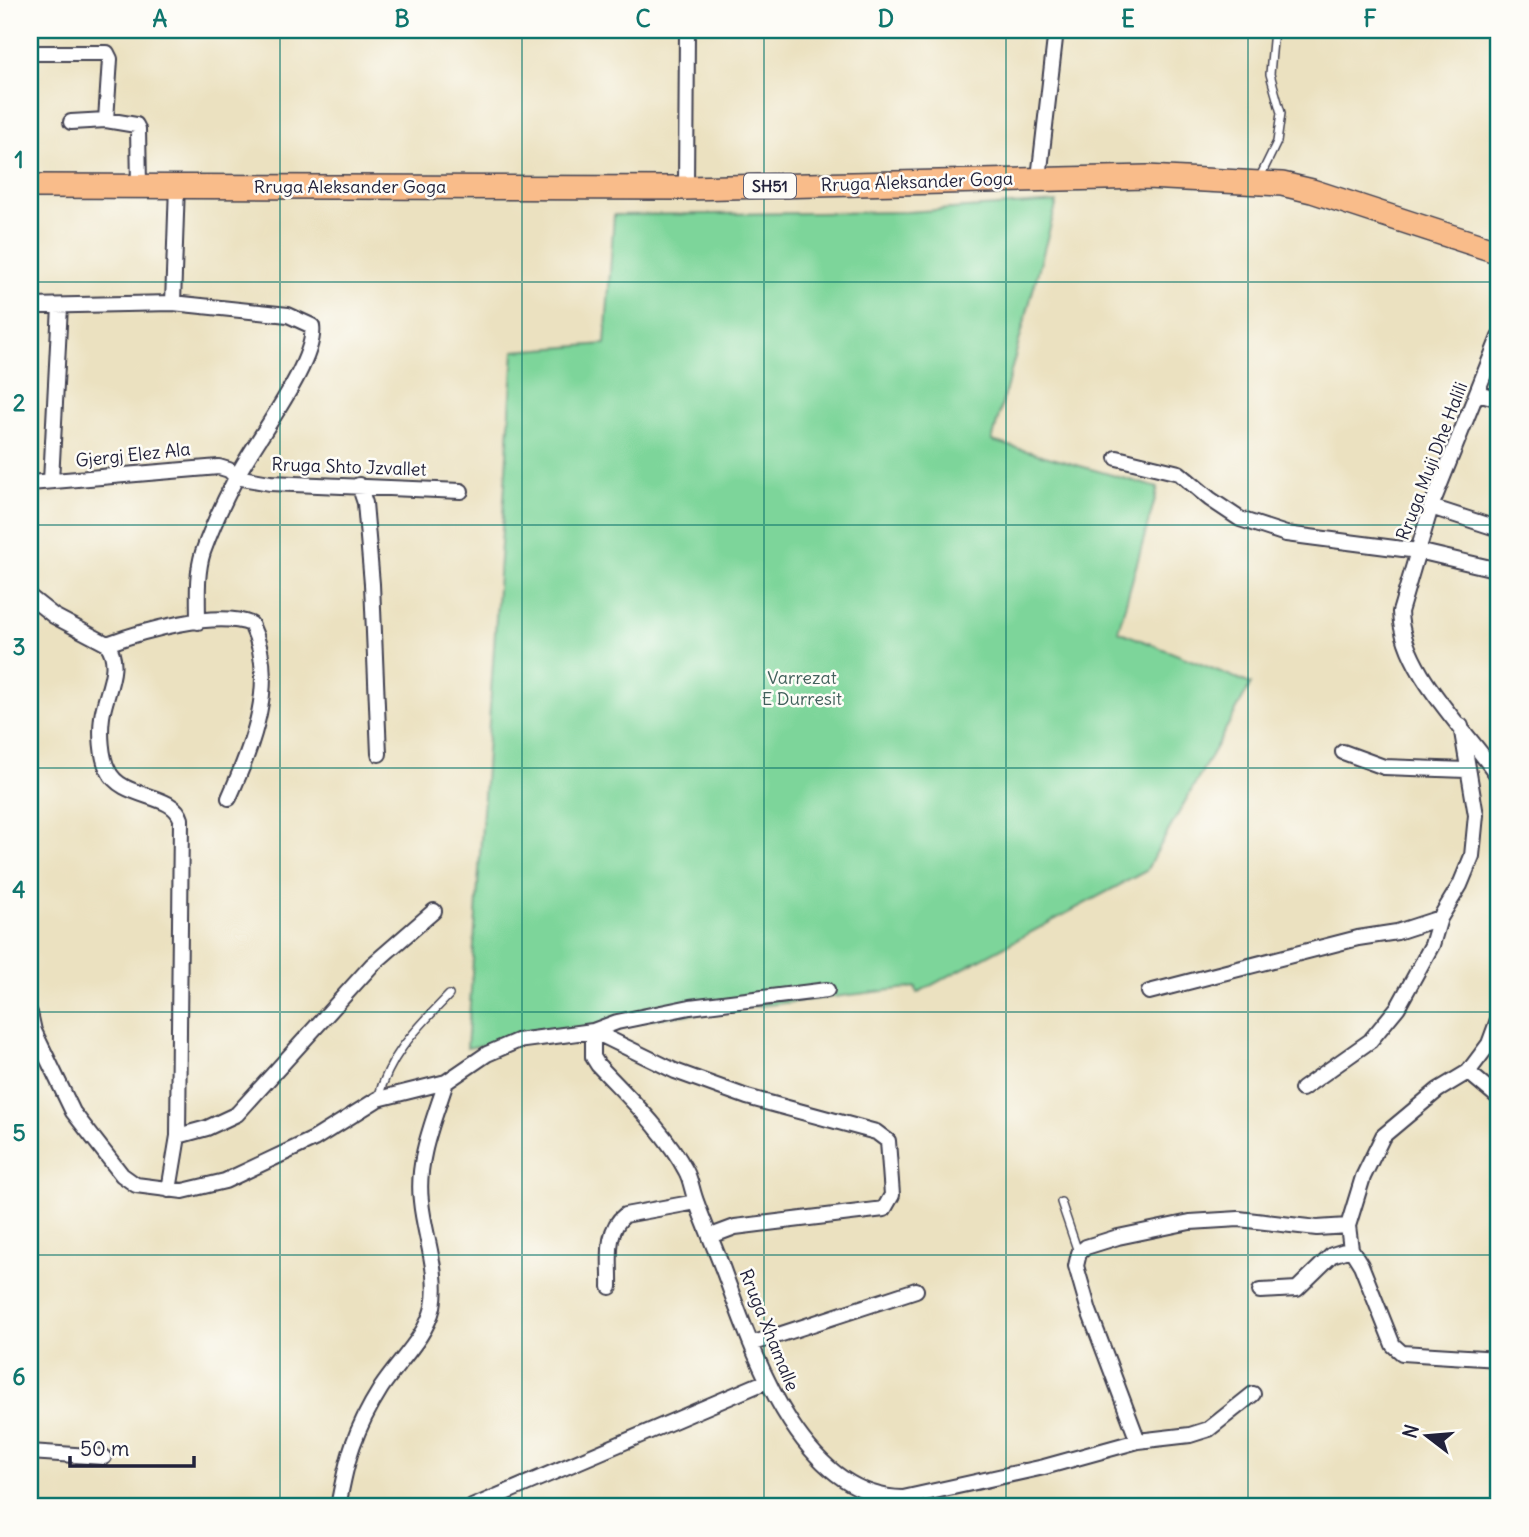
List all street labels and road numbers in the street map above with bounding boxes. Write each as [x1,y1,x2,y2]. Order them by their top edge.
street label: Rruga Aleksander Goga [820,167,1014,196]
road number: SH51 [744,174,796,198]
street label: Rruga Aleksander Goga [254,175,446,198]
street label: Rruga Muji Dhe Halili [1391,378,1472,543]
street label: Gjergj Elez Ala [74,437,191,472]
street label: Rruga Shto Jzvallet [271,452,427,481]
street label: Rruga Xhamalle [735,1265,804,1394]

